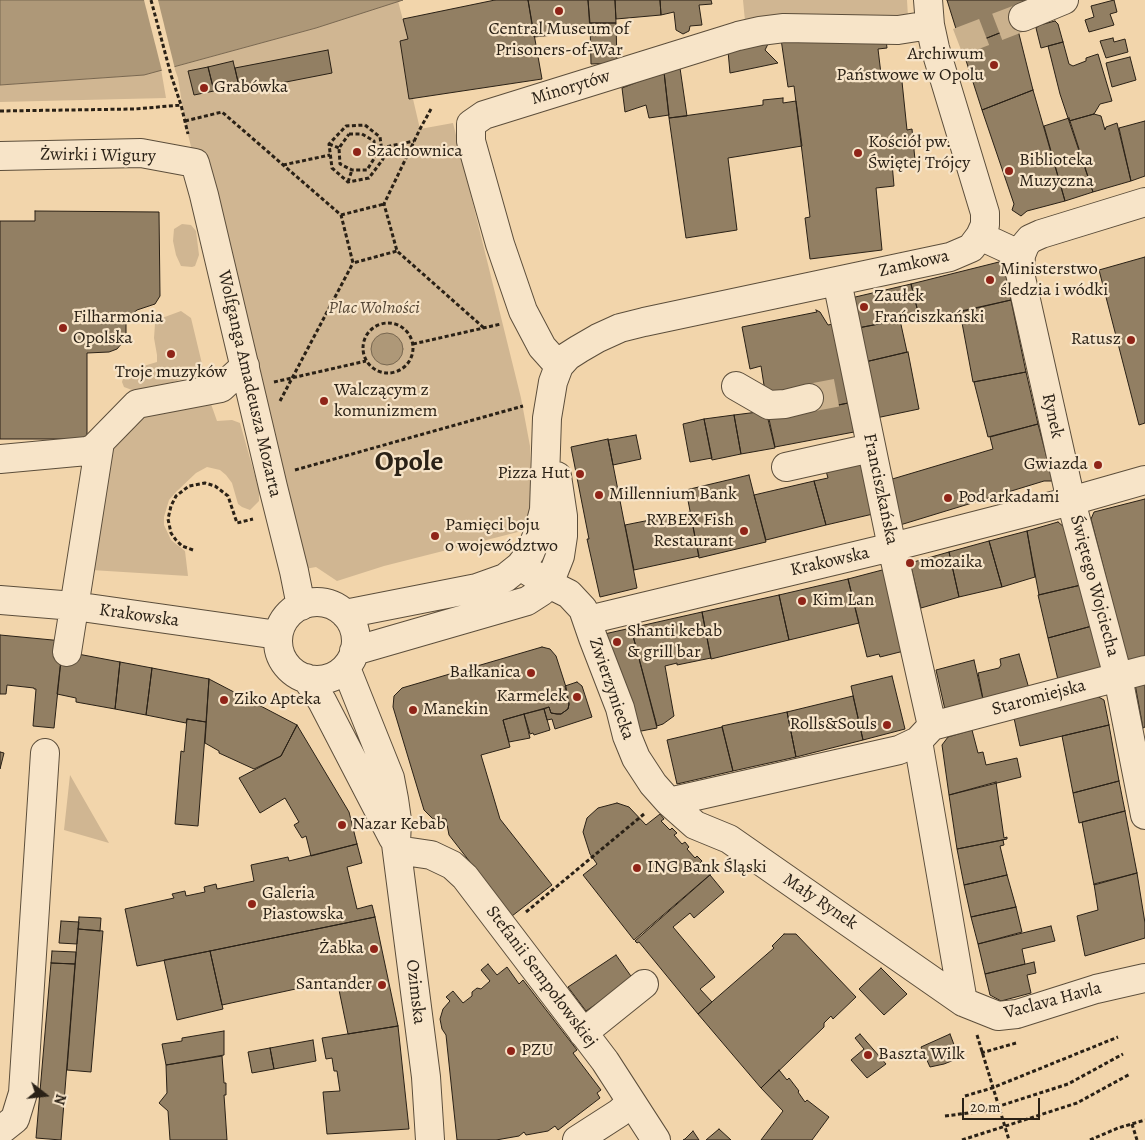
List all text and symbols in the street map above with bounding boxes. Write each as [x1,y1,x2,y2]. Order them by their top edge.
marker: Central Museum of Prisoners-of-War [553,5,565,17]
place label: Central Museum of Prisoners-of-War [489,19,629,62]
place label: Archiwum Państwowe w Opolu [836,44,984,86]
marker: Archiwum Państwowe w Opolu [988,59,1000,71]
street label: Minorytów [529,66,613,110]
place label: Grabówka [214,77,288,99]
marker: Grabówka [198,82,210,94]
place label: Kościół pw. Świętej Trójcy [868,132,970,174]
place label: Szachownica [367,141,463,163]
street label: Żwirki i Wigury [40,144,156,168]
marker: Szachownica [351,146,363,158]
marker: Kościół pw. Świętej Trójcy [852,147,864,159]
place label: Biblioteka Muzyczna [1019,150,1094,192]
marker: Biblioteka Muzyczna [1003,165,1015,177]
street label: Zamkowa [877,245,951,283]
place label: Ministerstwo śledzia i wódki [1000,259,1108,302]
street label: Wolfganga Amadeusza Mozarta [212,268,286,500]
marker: Ministerstwo śledzia i wódki [984,274,996,286]
place label: Zaułek Frańciszkański [874,286,985,328]
park label: Plac Wolności [328,298,420,320]
marker: Zaułek Frańciszkański [858,301,870,313]
place label: Filharmonia Opolska [73,307,163,350]
marker: Filharmonia Opolska [57,322,69,334]
place label: Ratusz [1071,329,1121,351]
marker: Ratusz [1125,334,1137,346]
marker: Troje muzyków [165,348,177,360]
place label: Troje muzyków [115,362,227,384]
place label: Walczącym z komunizmem [334,380,437,422]
street label: Rynek [1036,391,1068,441]
marker: Walczącym z komunizmem [318,395,330,407]
street label: Franciszkańska [858,431,902,547]
district label: Opole [375,446,443,480]
place label: Gwiazda [1024,454,1088,476]
marker: Gwiazda [1092,459,1104,471]
place label: Pizza Hut [497,463,570,485]
marker: Pizza Hut [574,468,586,480]
place label: Millennium Bank [609,484,737,506]
place label: Pod arkadami [958,487,1060,509]
marker: Millennium Bank [593,489,605,501]
marker: Pod arkadami [942,492,954,504]
place label: RYBEX Fish Restaurant [646,510,734,552]
street label: Świętego Wojciecha [1065,513,1123,659]
place label: Pamięci boju o województwo [445,515,558,558]
marker: RYBEX Fish Restaurant [738,525,750,537]
marker: Pamięci boju o województwo [429,530,441,542]
street label: Krakowska [788,542,872,582]
place label: mozaika [920,552,983,574]
marker: mozaika [904,557,916,569]
place label: Kim Lan [812,590,874,612]
marker: Kim Lan [796,595,808,607]
street label: Krakowska [98,600,180,632]
place label: Shanti kebab & grill bar [627,621,722,664]
street label: Zwierzyniecka [583,635,639,743]
marker: Shanti kebab & grill bar [611,636,623,648]
place label: Bałkanica [449,662,521,684]
marker: Bałkanica [525,667,537,679]
street label: Staromiejska [990,675,1088,721]
place label: Karmelek [496,686,567,708]
place label: Ziko Apteka [234,689,321,711]
marker: Karmelek [571,691,583,703]
marker: Ziko Apteka [218,694,230,706]
place label: Manekin [423,699,488,721]
marker: Manekin [407,704,419,716]
place label: Rolls&Souls [789,714,877,736]
marker: Rolls&Souls [881,719,893,731]
place label: Nazar Kebab [352,814,446,836]
marker: Nazar Kebab [336,819,348,831]
place label: ING Bank Śląski [647,857,767,879]
marker: ING Bank Śląski [631,862,643,874]
street label: Mały Rynek [779,869,861,935]
place label: Galeria Piastowska [262,883,344,926]
marker: Galeria Piastowska [246,898,258,910]
street label: Stefanii Sempołowskiej [481,902,601,1052]
place label: Żabka [319,938,364,960]
marker: Żabka [368,943,380,955]
street label: Ozimska [400,958,430,1026]
place label: Santander [296,974,372,996]
street label: Vaclava Havla [1002,978,1104,1024]
marker: Santander [376,979,388,991]
place label: PZU [521,1040,553,1062]
place label: Baszta Wilk [878,1044,965,1066]
marker: PZU [505,1045,517,1057]
marker: Baszta Wilk [862,1049,874,1061]
north arrow [20,1070,70,1120]
scale bar [965,1088,1042,1120]
text: N [49,1092,70,1107]
text: 20 m [970,1097,1001,1117]

